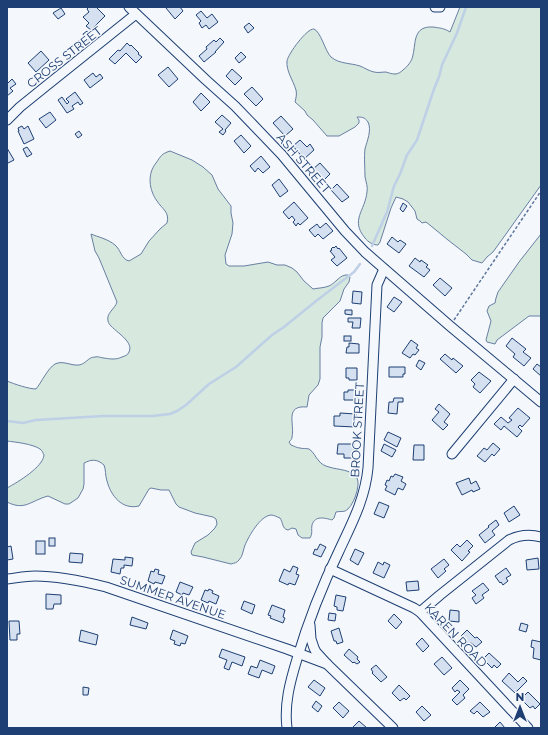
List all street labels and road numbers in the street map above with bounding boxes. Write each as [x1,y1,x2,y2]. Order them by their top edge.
street label: CROSS STREET [24,23,105,91]
street label: ASH STREET [274,130,334,196]
street label: BROOK STREET [347,382,367,478]
street label: SUMMER AVENUE [118,572,228,622]
street label: KAREN ROAD [422,600,490,670]

